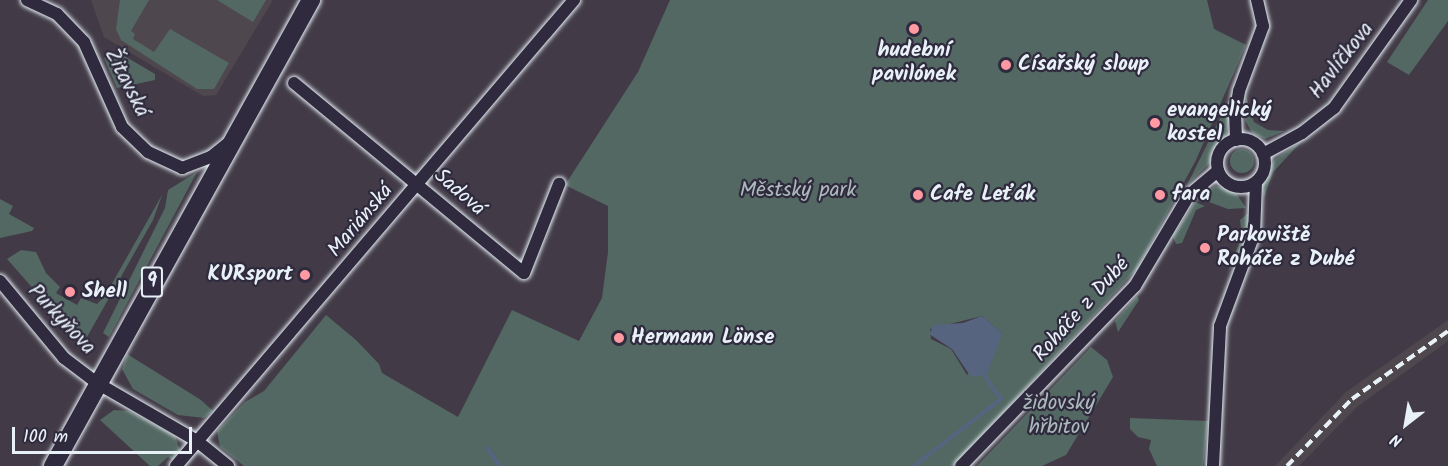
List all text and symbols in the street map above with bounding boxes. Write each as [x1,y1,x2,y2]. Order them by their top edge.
street label: Havlíčkova [1304,18,1380,104]
marker: hudební pavilónek [907,22,921,36]
place label: hudební pavilónek [872,38,956,88]
street label: Žitavská [98,45,154,121]
place label: Císařský sloup [1018,52,1149,78]
marker: Císařský sloup [999,58,1013,72]
place label: evangelický kostel [1167,98,1271,148]
marker: evangelický kostel [1148,116,1162,130]
street label: Sadová [428,164,490,222]
park label: Městský park [740,178,856,204]
street label: Mariánská [323,179,399,263]
place label: Cafe Leťák [930,182,1035,208]
place label: fara [1172,182,1210,208]
marker: Cafe Leťák [911,188,925,202]
marker: fara [1153,188,1167,202]
place label: Parkoviště Roháče z Dubé [1217,223,1354,273]
marker: Parkoviště Roháče z Dubé [1198,241,1212,255]
street label: Roháče z Dubé [1029,253,1135,367]
place label: KURsport [207,262,293,288]
road number: 9 [140,265,164,299]
marker: KURsport [298,268,312,282]
street label: Purkyňova [22,279,100,361]
place label: Shell [82,279,127,305]
marker: Shell [63,285,77,299]
place label: Hermann Lönse [631,325,774,351]
marker: Hermann Lönse [612,331,626,345]
park label: židovský hřbitov [1023,391,1095,441]
north arrow [1376,394,1436,454]
scale bar [15,415,195,453]
text: 100 m [23,423,68,452]
text: N [1386,427,1407,453]

